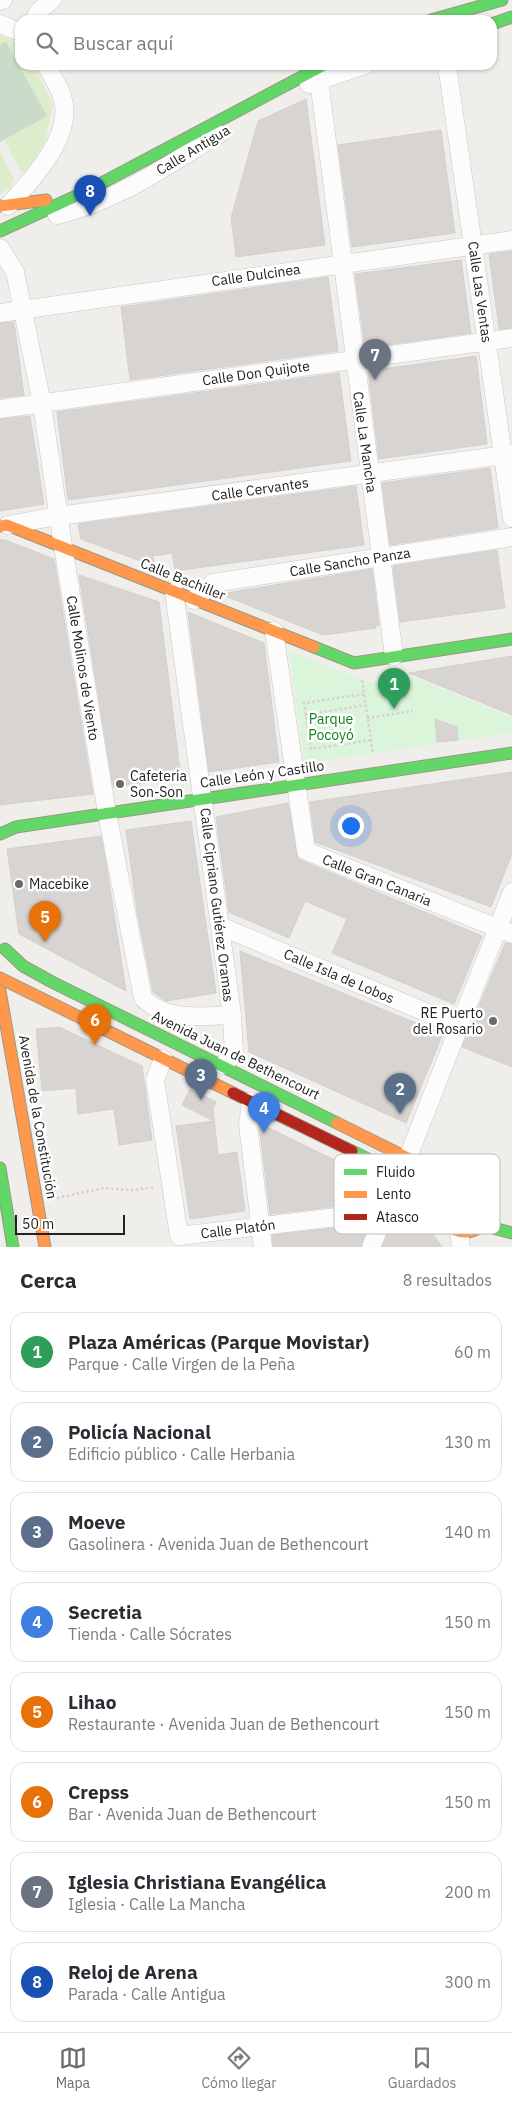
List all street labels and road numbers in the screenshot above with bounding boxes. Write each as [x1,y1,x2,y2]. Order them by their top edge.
street label: Calle Antigua [153,121,234,179]
street label: Calle Las Ventas [464,240,496,344]
street label: Calle Dulcinea [210,260,302,290]
street label: Calle Don Quijote [201,356,311,389]
street label: Calle La Mancha [349,390,381,494]
street label: Calle Cervantes [210,473,310,505]
street label: Calle Sancho Panza [288,543,412,580]
street label: Calle Bachiller [138,554,228,604]
street label: Calle Molinos de Viento [63,594,103,742]
street label: Calle León y Castillo [199,756,325,792]
street label: Calle Cipriano Gutiérez Oramas [196,807,238,1003]
street label: Calle Gran Canaria [320,850,435,910]
street label: Calle Isla de Lobos [281,945,397,1007]
street label: Avenida Juan de Bethencourt [149,1006,323,1104]
street label: Avenida de la Constitución [15,1034,61,1200]
street label: Calle Platón [200,1215,276,1243]

